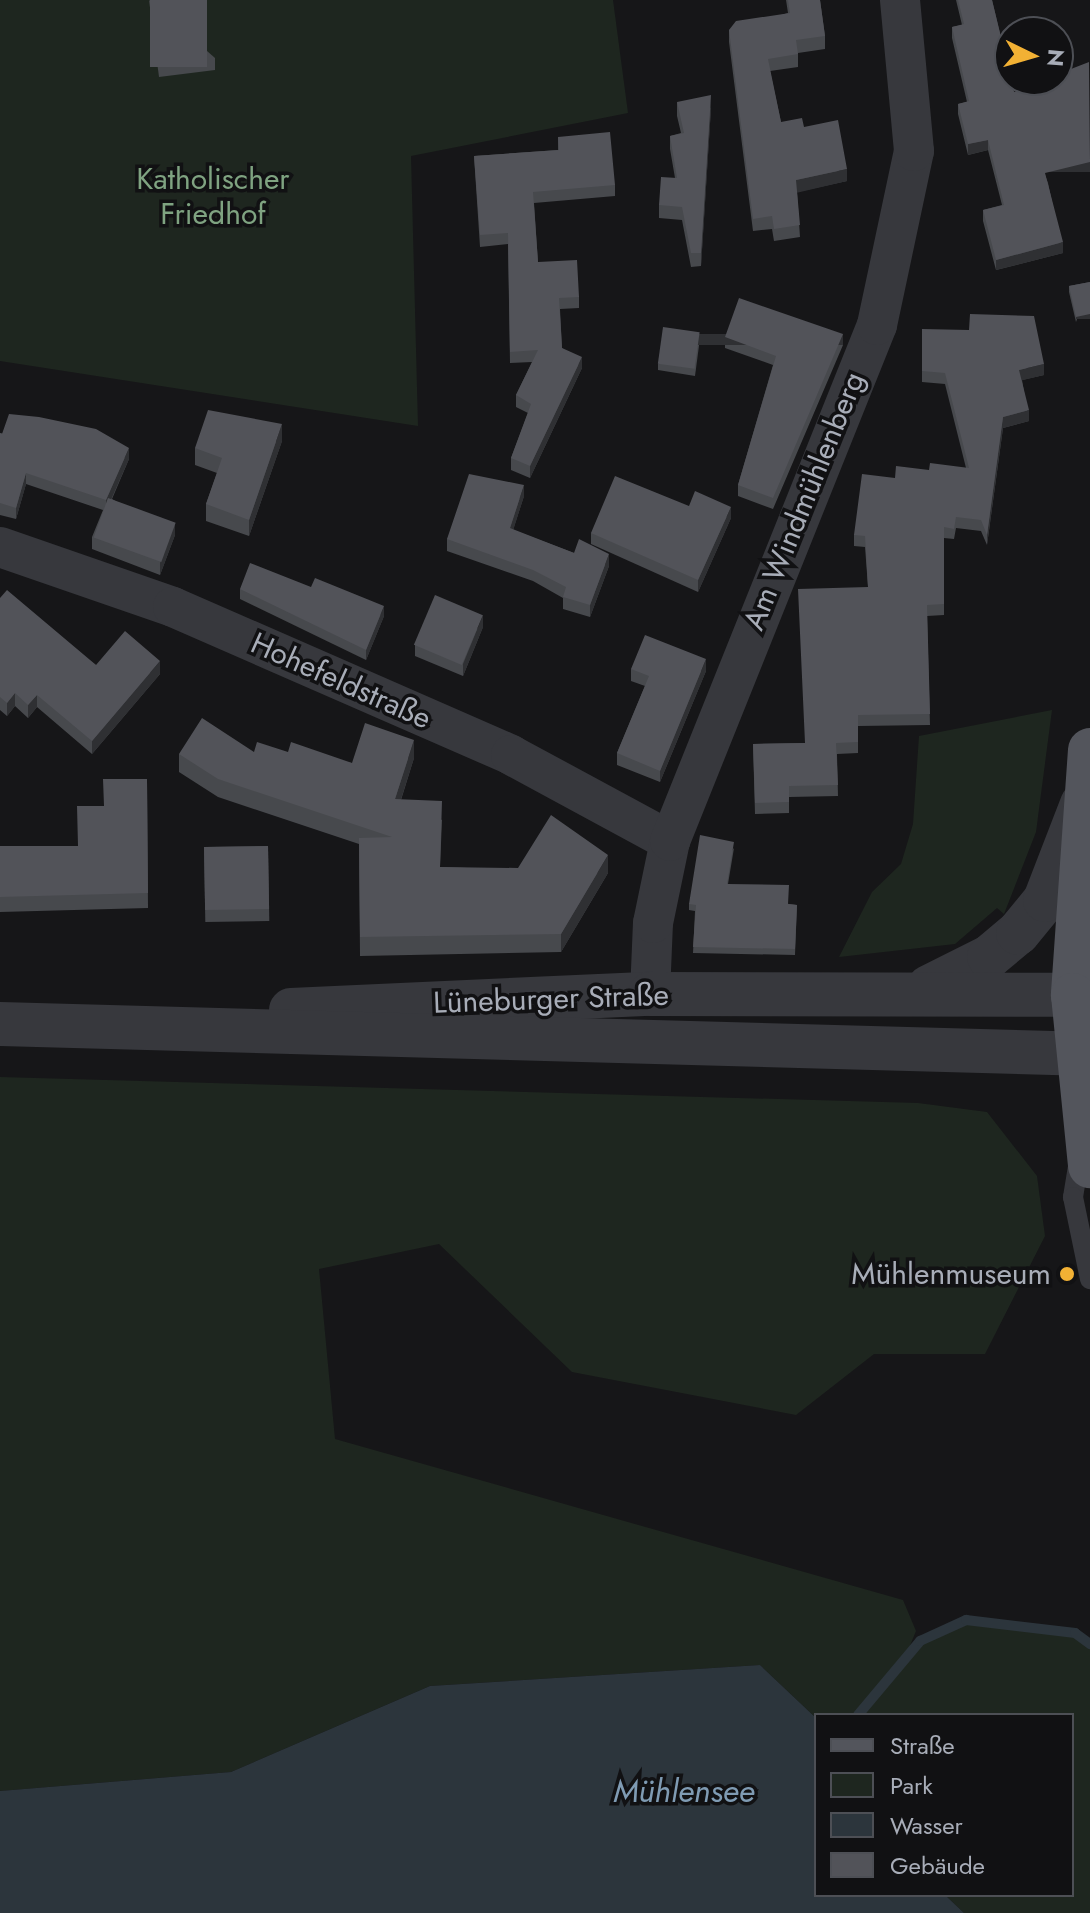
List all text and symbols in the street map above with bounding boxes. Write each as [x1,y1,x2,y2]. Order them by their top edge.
north arrow [994,16,1074,96]
text: N [1039,48,1073,68]
park label: Katholischer Friedhof [136,161,290,232]
street label: Am Windmühlenberg [736,367,872,635]
street label: Hohefeldstraße [245,625,437,737]
street label: Lüneburger Straße [433,977,669,1021]
place label: Mühlenmuseum [851,1256,1051,1292]
marker: Mühlenmuseum [1058,1265,1076,1283]
legend [814,1713,1074,1897]
text: Straße [890,1728,955,1763]
text: Park [890,1768,933,1803]
water label: Mühlensee [613,1772,755,1810]
text: Wasser [890,1808,963,1843]
text: Gebäude [890,1848,985,1883]

